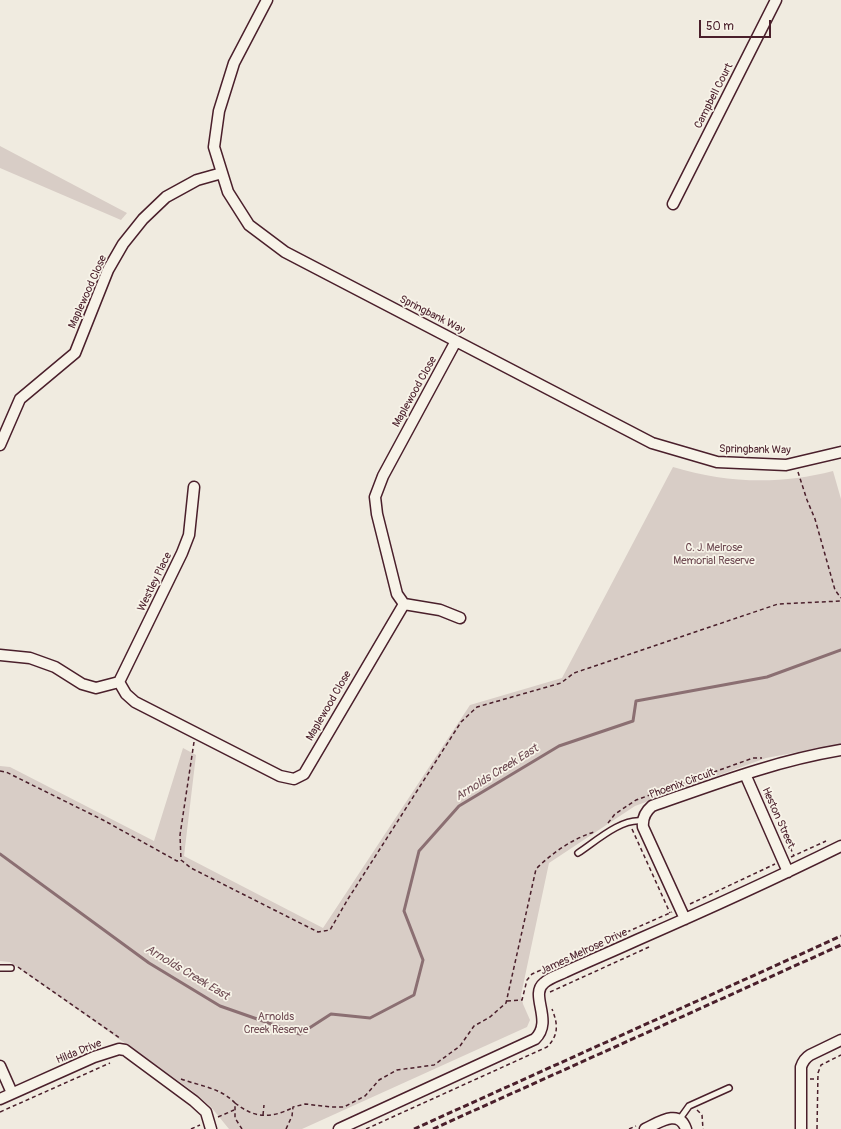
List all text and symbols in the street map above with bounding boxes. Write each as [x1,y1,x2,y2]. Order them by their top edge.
scale bar [701,12,773,38]
text: 50 m [706,19,734,34]
street label: Campbell Court [692,61,736,131]
street label: Maplewood Close [66,253,110,331]
street label: Springbank Way [397,293,467,337]
street label: Maplewood Close [390,354,440,430]
street label: Springbank Way [719,443,791,457]
park label: C. J. Melrose Memorial Reserve [673,541,755,567]
street label: Westley Place [135,550,175,614]
street label: Maplewood Close [304,669,354,743]
water label: Arnolds Creek East [453,742,541,804]
street label: Phoenix Circuit [648,766,716,802]
street label: Heston Street [759,785,797,851]
street label: James Melrose Drive [538,926,630,978]
water label: Arnolds Creek East [143,942,231,1004]
park label: Arnolds Creek Reserve [244,1010,308,1036]
street label: Hilda Drive [54,1037,104,1067]

